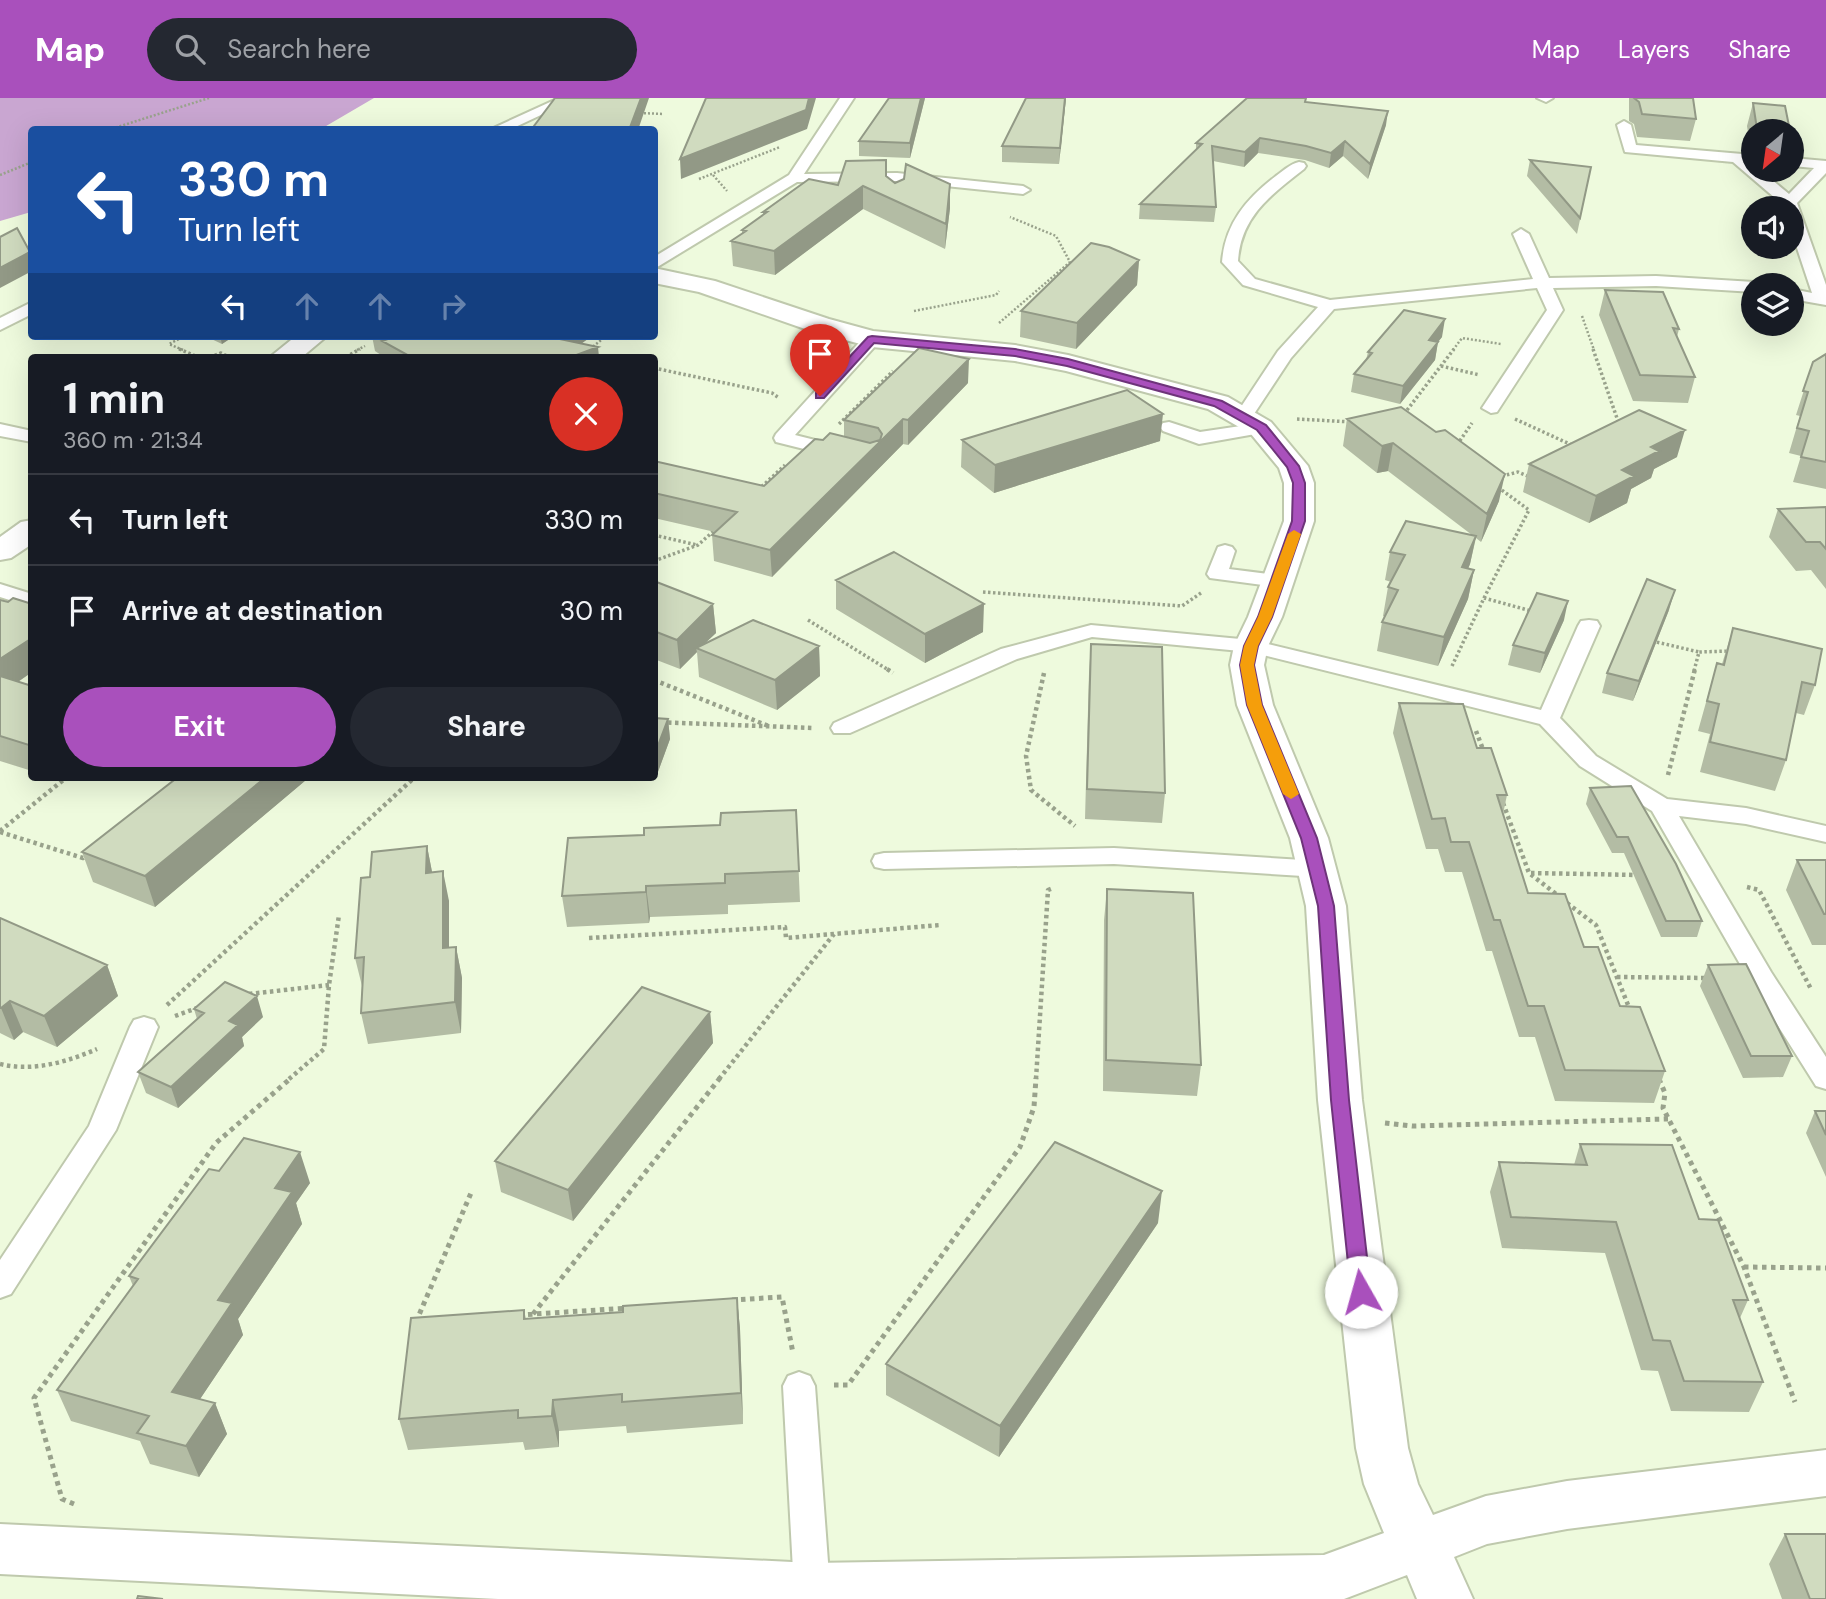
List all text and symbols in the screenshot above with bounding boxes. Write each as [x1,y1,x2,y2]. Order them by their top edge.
search box [147,18,637,81]
text: Map [35,28,105,71]
icon: search [171,30,209,68]
text: Search here [227,32,371,66]
text: Map [1532,34,1580,65]
text: Layers [1618,34,1690,65]
text: Share [1728,34,1791,65]
north arrow [1741,119,1804,182]
map controls [1741,119,1804,336]
text: 330 m [178,147,329,211]
icon: left [63,154,154,245]
button: sound [1741,196,1804,259]
text: Turn left [178,209,300,251]
button: layers [1741,273,1804,336]
icon: left [215,287,253,325]
icon: ahead [288,287,326,325]
icon: ahead [361,287,399,325]
icon: right [434,287,472,325]
pin [790,324,850,396]
icon: arrive [801,335,839,373]
text: 1 min [63,371,165,426]
button: close [549,377,623,451]
text: 360 m · 21:34 [63,425,203,455]
icon: left [63,501,101,539]
text: Turn left [122,503,229,537]
text: 330 m [544,503,623,537]
icon: arrive [63,592,101,630]
text: Arrive at destination [122,594,383,628]
text: 30 m [560,594,623,628]
button: Exit [63,687,336,767]
button: Share [350,687,623,767]
position arrow [1324,1255,1398,1329]

